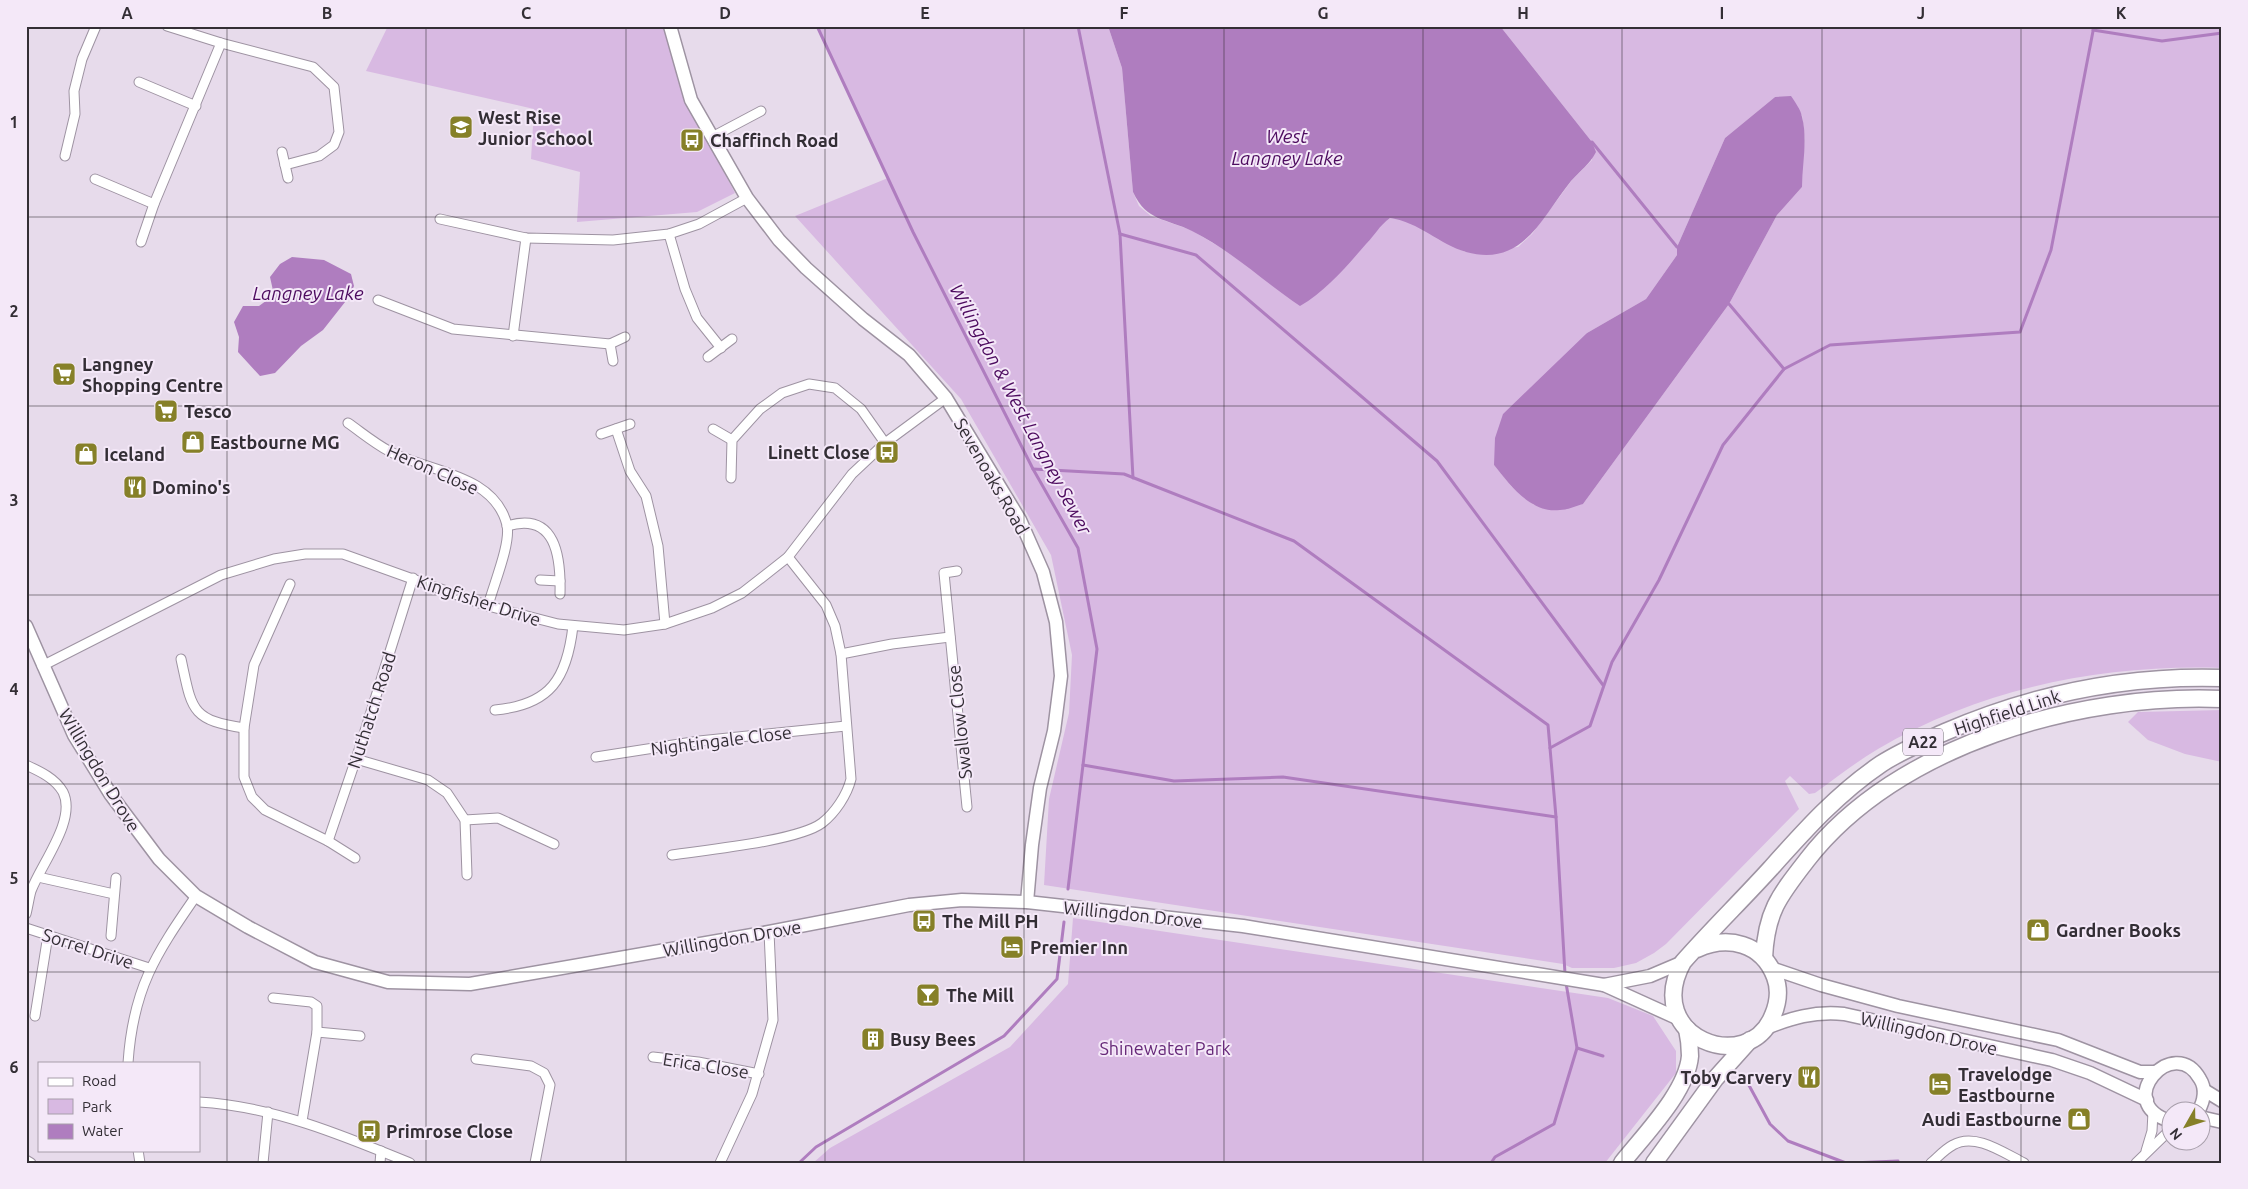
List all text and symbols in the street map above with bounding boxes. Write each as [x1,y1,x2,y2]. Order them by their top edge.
text: A [121,4,133,22]
text: B [322,4,332,22]
text: C [521,4,531,22]
text: D [719,4,731,22]
text: E [920,4,930,22]
text: F [1120,4,1129,22]
text: G [1317,4,1329,22]
text: H [1517,4,1529,22]
text: I [1720,4,1724,22]
text: J [1917,4,1925,22]
text: K [2116,4,2127,22]
place label: West Rise Junior School [478,107,593,148]
text: 1 [9,113,19,131]
school or university icon: West Rise Junior School [448,114,474,140]
water label: West Langney Lake [1232,125,1343,169]
bus stop icon: Chaffinch Road [679,127,705,153]
place label: Chaffinch Road [710,130,839,150]
water label: Willingdon & West Langney Sewer [945,280,1097,539]
water label: Langney Lake [253,282,364,304]
text: 2 [9,302,19,320]
place label: Langney Shopping Centre [82,354,223,395]
supermarket icon: Langney Shopping Centre [51,361,77,387]
supermarket icon: Tesco [153,398,179,424]
place label: Tesco [184,401,232,421]
street label: Sevenoaks Road [951,414,1033,538]
shop icon: Eastbourne MG [180,429,206,455]
place label: Eastbourne MG [210,432,340,452]
bus stop icon: Linett Close [874,439,900,465]
street label: Heron Close [384,440,482,498]
shop icon: Iceland [73,441,99,467]
place label: Linett Close [768,442,870,462]
place label: Iceland [104,444,165,464]
restaurant icon: Domino's [122,474,148,500]
place label: Domino's [152,477,230,497]
text: 3 [9,491,19,509]
street label: Kingfisher Drive [415,571,543,629]
street label: Nuthatch Road [343,649,399,771]
street label: Swallow Close [943,664,975,780]
text: 4 [9,680,19,698]
street label: Highfield Link [1951,685,2063,739]
street label: Willingdon Drove [55,705,145,835]
street label: Nightingale Close [649,721,793,759]
road number: A22 [1903,729,1943,756]
text: 5 [9,869,19,887]
street label: Willingdon Drove [1062,897,1204,931]
bus stop icon: The Mill PH [911,908,937,934]
place label: The Mill PH [942,911,1039,931]
street label: Willingdon Drove [661,916,803,960]
shop icon: Gardner Books [2025,917,2051,943]
place label: Gardner Books [2056,920,2181,940]
street label: Sorrel Drive [40,924,136,972]
hotel icon: Premier Inn [999,934,1025,960]
place label: Premier Inn [1030,937,1128,957]
bar icon: The Mill [915,982,941,1008]
place label: The Mill [946,985,1014,1005]
street label: Willingdon Drove [1859,1008,1999,1058]
building icon: Busy Bees [860,1026,886,1052]
place label: Busy Bees [890,1029,976,1049]
park label: Shinewater Park [1099,1038,1231,1058]
street label: Erica Close [661,1048,751,1082]
text: 6 [9,1058,19,1076]
legend [38,1062,200,1152]
restaurant icon: Toby Carvery [1796,1064,1822,1090]
place label: Travelodge Eastbourne [1958,1064,2055,1105]
place label: Toby Carvery [1681,1067,1792,1087]
hotel icon: Travelodge Eastbourne [1927,1071,1953,1097]
text: Road [82,1072,117,1089]
text: Park [82,1098,112,1115]
north arrow [2160,1102,2210,1152]
shop icon: Audi Eastbourne [2066,1106,2092,1132]
place label: Audi Eastbourne [1922,1109,2062,1129]
bus stop icon: Primrose Close [356,1118,382,1144]
place label: Primrose Close [386,1121,513,1141]
text: Water [82,1122,123,1139]
text: N [2166,1125,2185,1143]

